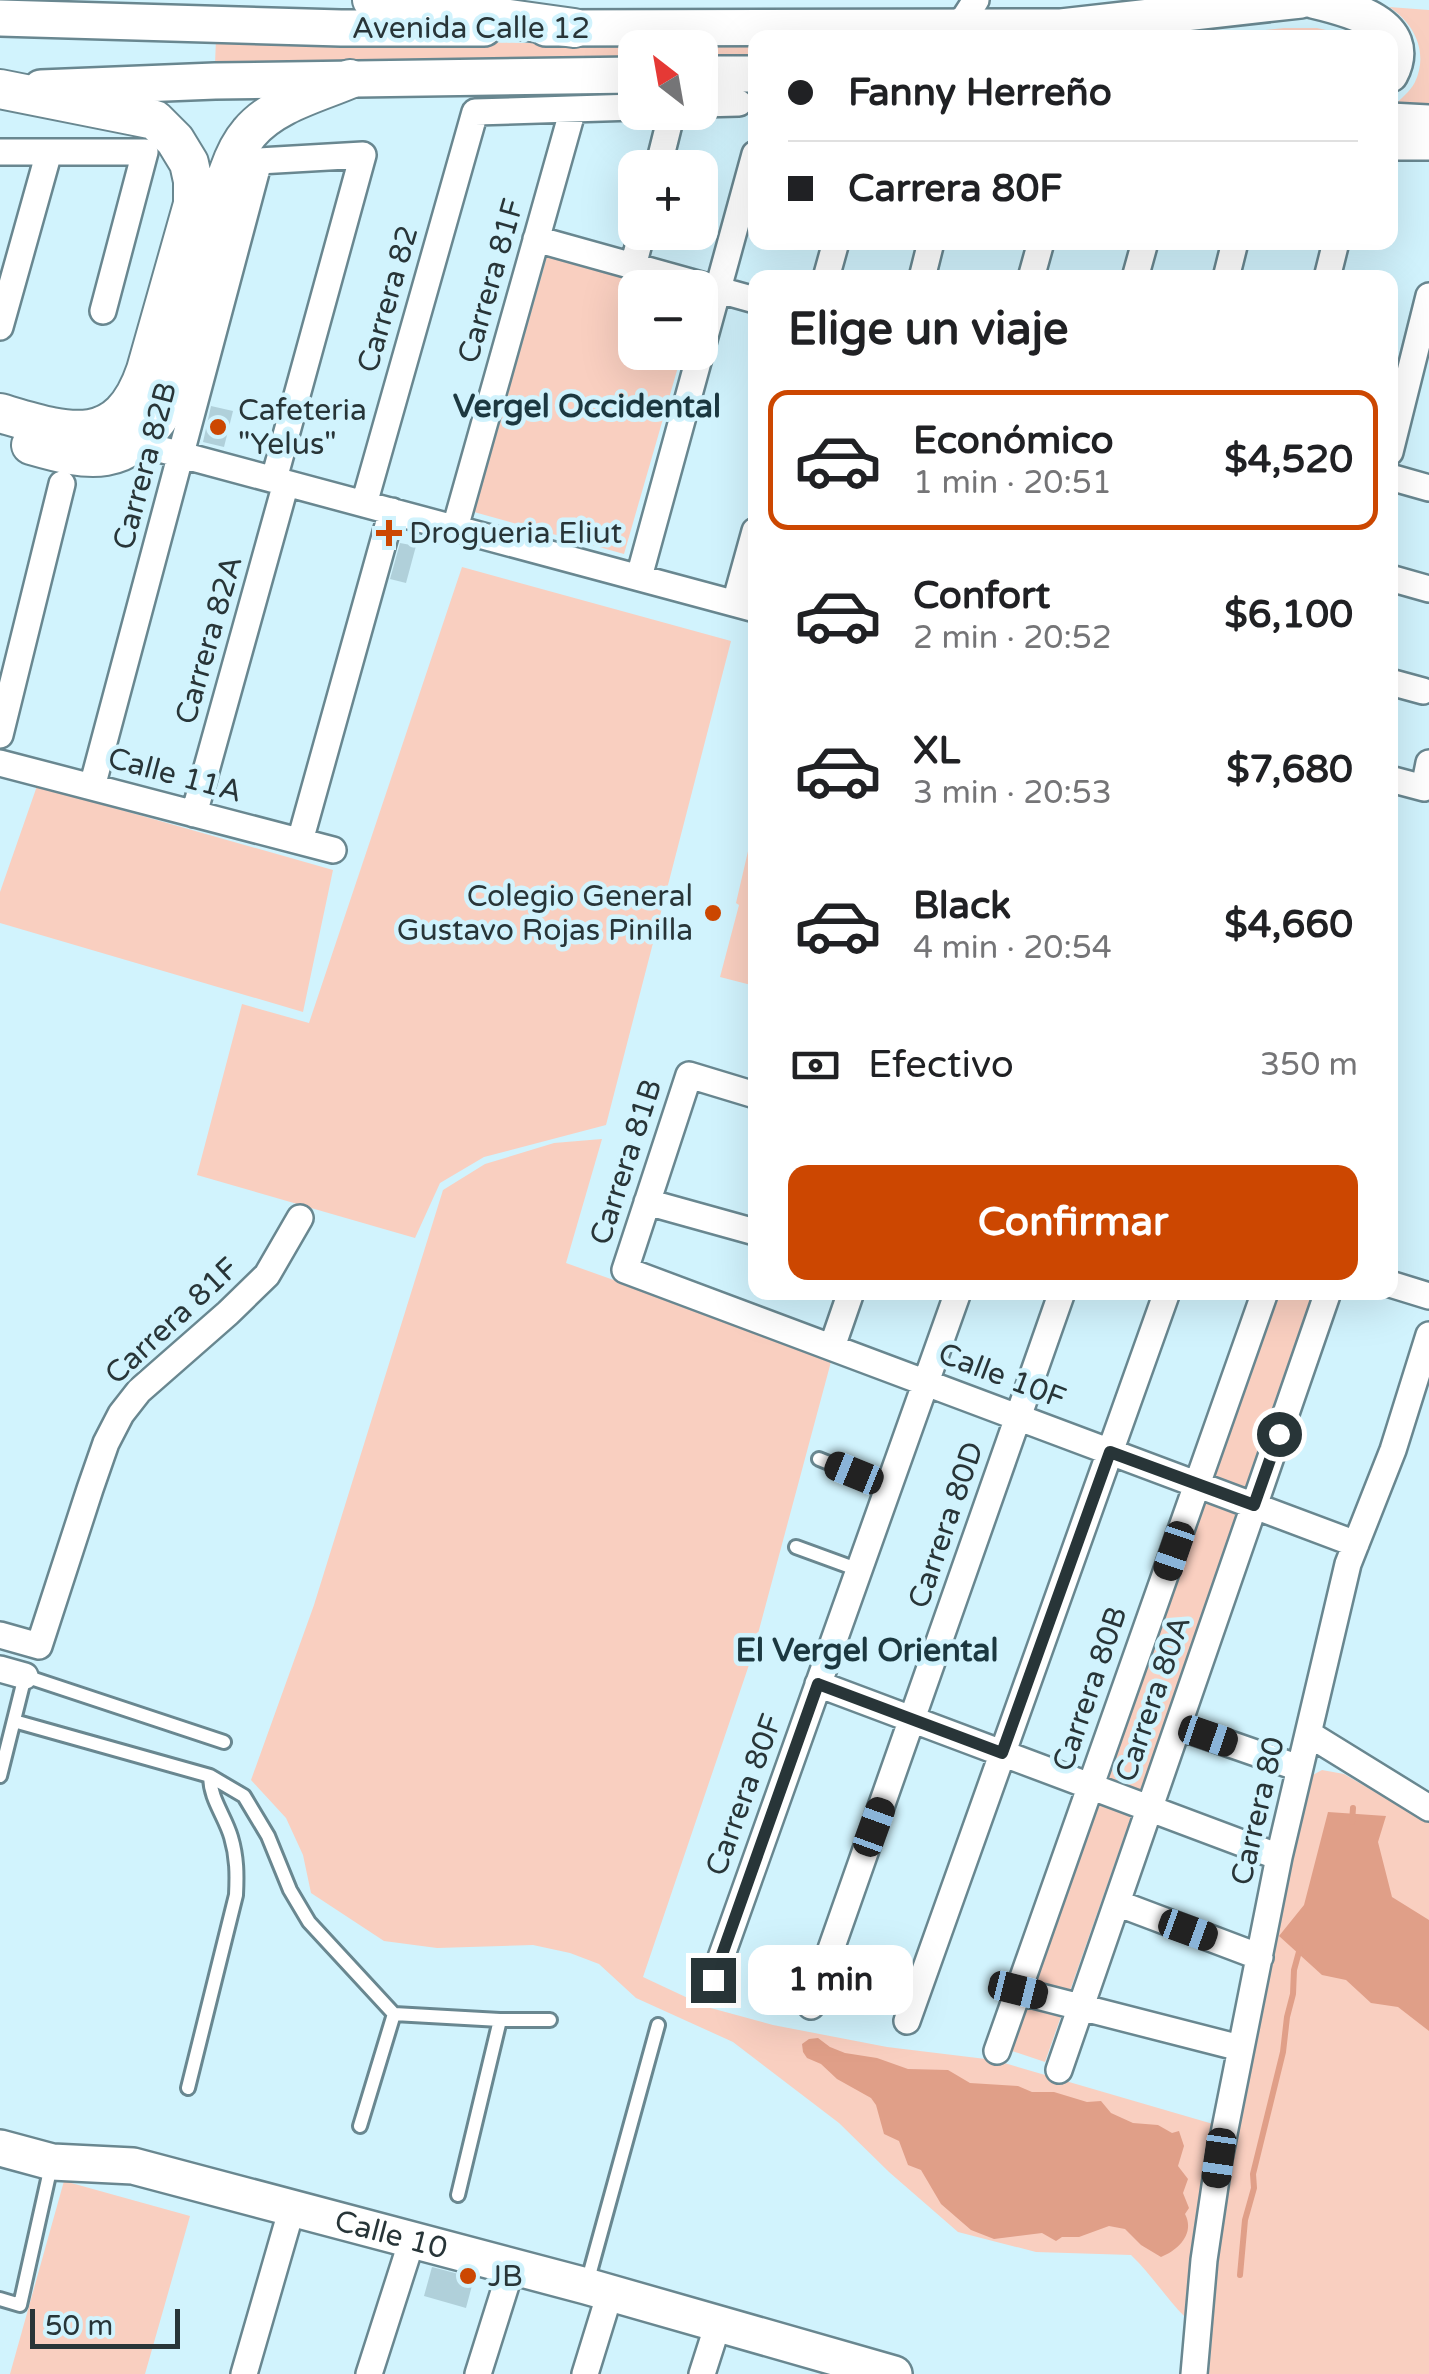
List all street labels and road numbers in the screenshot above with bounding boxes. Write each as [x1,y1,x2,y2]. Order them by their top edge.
street label: Avenida Calle 12 [352,10,590,47]
street label: Carrera 81F [450,195,532,367]
street label: Carrera 82 [349,221,427,377]
street label: Carrera 82B [105,378,185,554]
street label: Carrera 82A [167,552,251,728]
street label: Calle 11A [104,739,246,811]
street label: Carrera 81B [582,1075,670,1249]
street label: Carrera 81F [97,1250,247,1392]
street label: Calle 10F [933,1335,1071,1417]
street label: Carrera 80D [900,1437,992,1613]
street label: Carrera 80B [1045,1602,1135,1776]
street label: Carrera 80A [1107,1611,1199,1787]
street label: Carrera 80F [698,1709,790,1881]
street label: Carrera 80 [1223,1733,1293,1889]
street label: Calle 10 [331,2202,452,2267]

